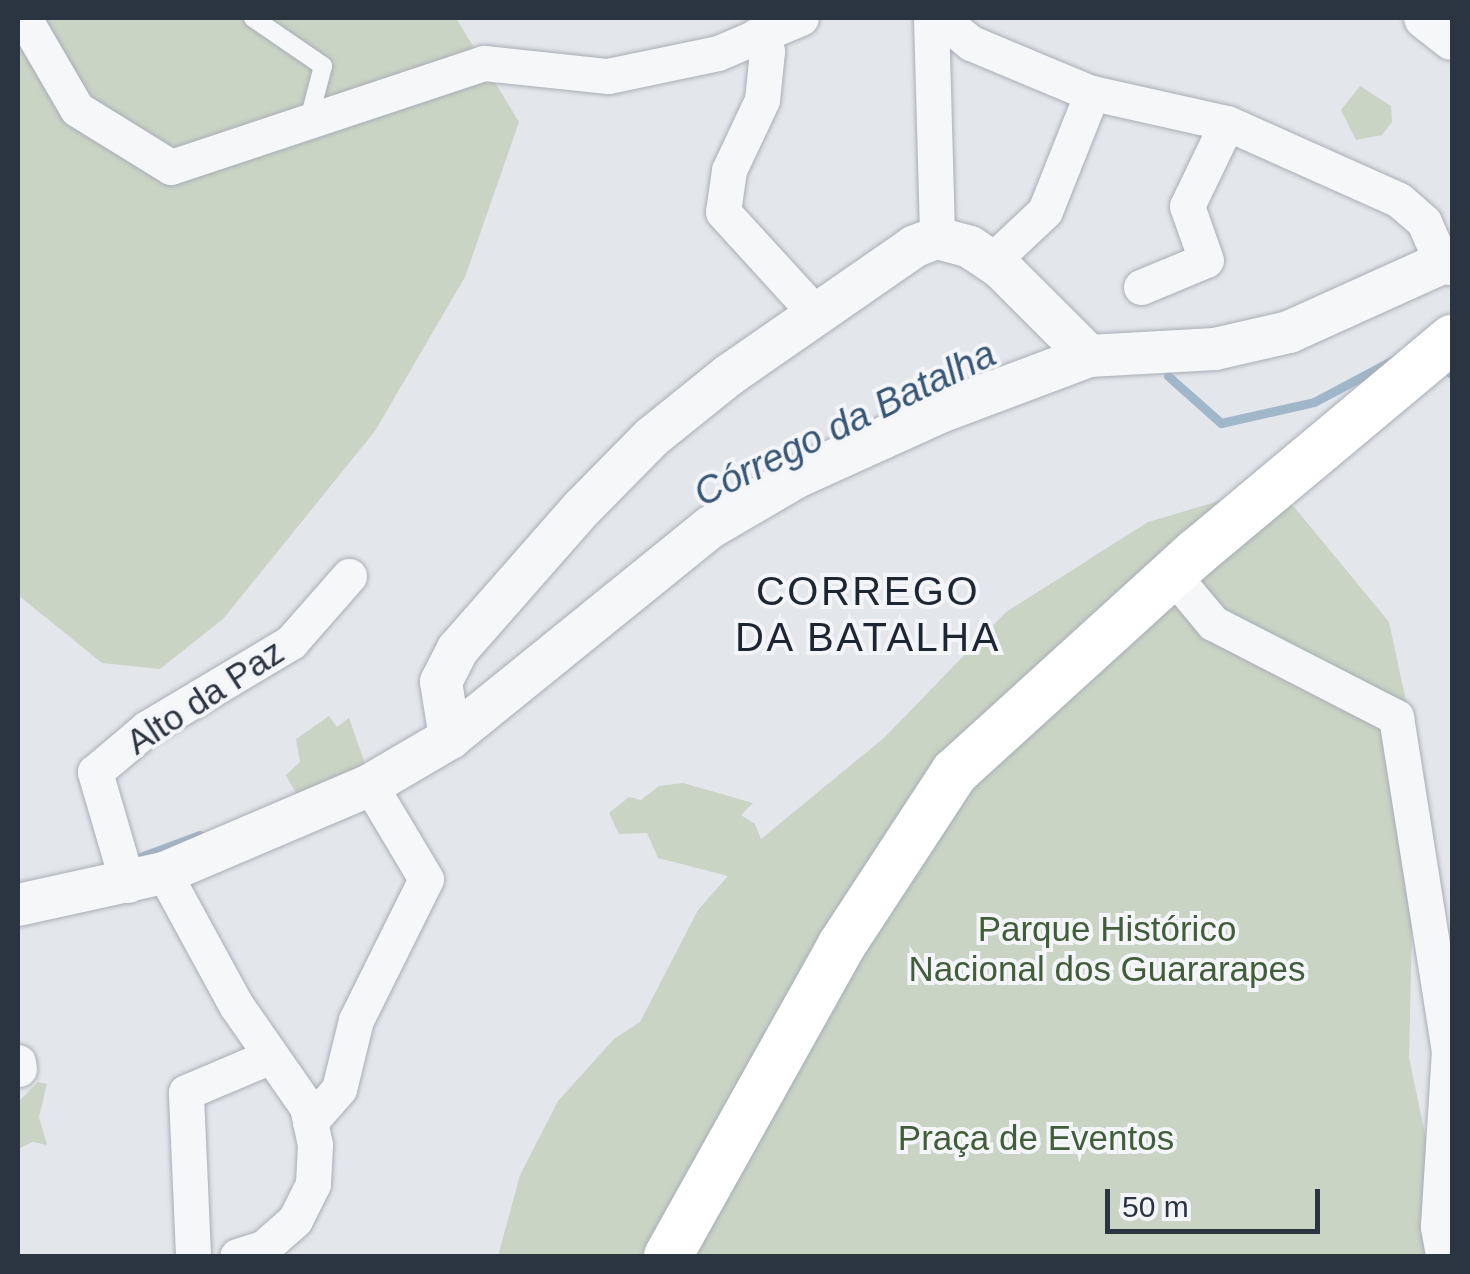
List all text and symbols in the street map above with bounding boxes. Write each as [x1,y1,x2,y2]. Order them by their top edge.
water label: Córrego da Batalha [687,331,1003,517]
district label: CORREGO DA BATALHA [734,567,1002,661]
street label: Alto da Paz [119,631,291,763]
park label: Parque Histórico Nacional dos Guararapes [909,908,1305,990]
park label: Praça de Eventos [898,1117,1174,1159]
scale bar [1110,1169,1325,1231]
text: 50 m [1122,1190,1189,1223]

